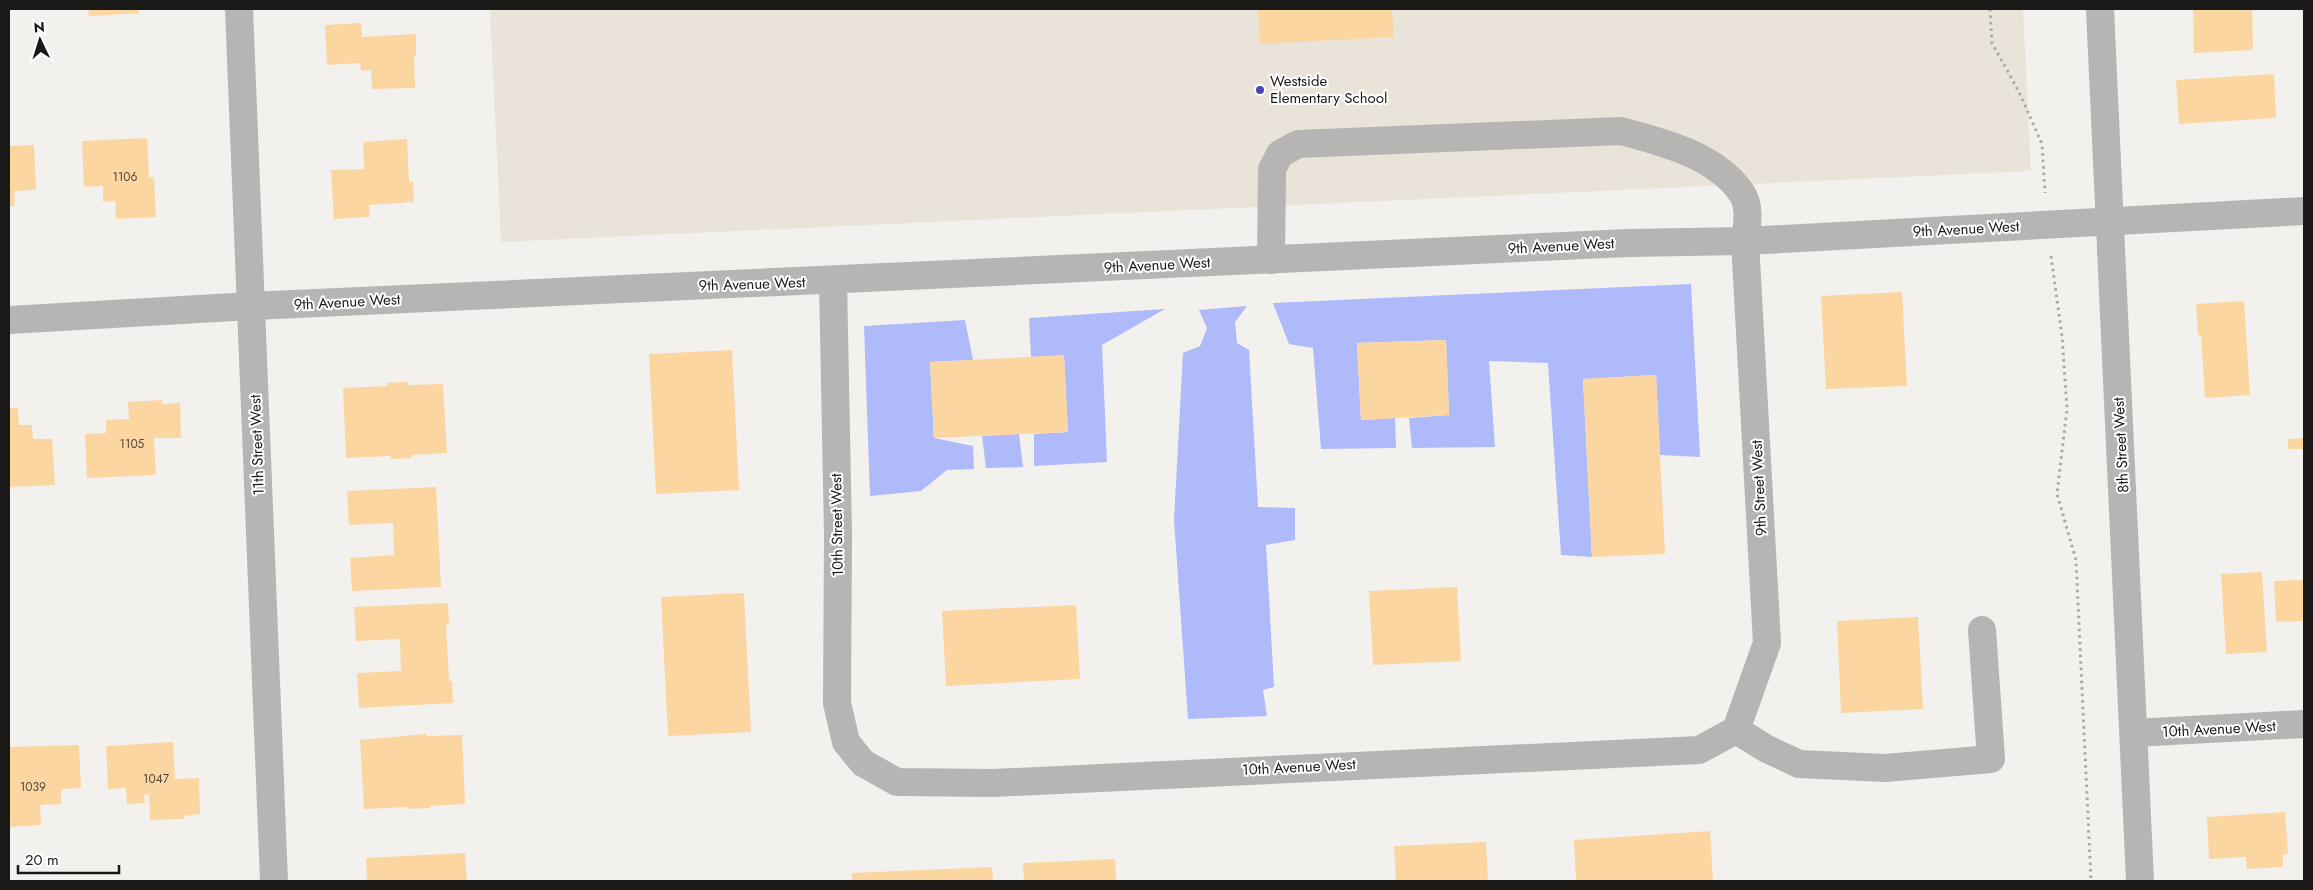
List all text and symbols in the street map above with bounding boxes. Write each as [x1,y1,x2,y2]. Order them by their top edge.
north arrow [15,15,65,65]
text: N [33,17,45,37]
place label: Westside Elementary School [1270,70,1387,109]
marker: Westside Elementary School [1254,84,1266,96]
house number: 1106 [113,168,138,186]
street label: 9th Avenue West [1912,215,2020,243]
street label: 9th Avenue West [1507,232,1615,260]
street label: 9th Avenue West [1103,251,1211,279]
street label: 9th Avenue West [698,271,806,297]
street label: 9th Avenue West [293,288,401,316]
street label: 11th Street West [244,394,270,496]
street label: 8th Street West [2107,396,2134,493]
house number: 1105 [120,435,145,453]
street label: 9th Street West [1745,439,1772,536]
street label: 10th Street West [825,473,849,577]
street label: 10th Avenue West [2162,715,2277,743]
street label: 10th Avenue West [1242,753,1357,781]
house number: 1047 [143,770,170,788]
house number: 1039 [20,778,46,796]
scale bar [18,842,119,874]
text: 20 m [25,849,59,871]

